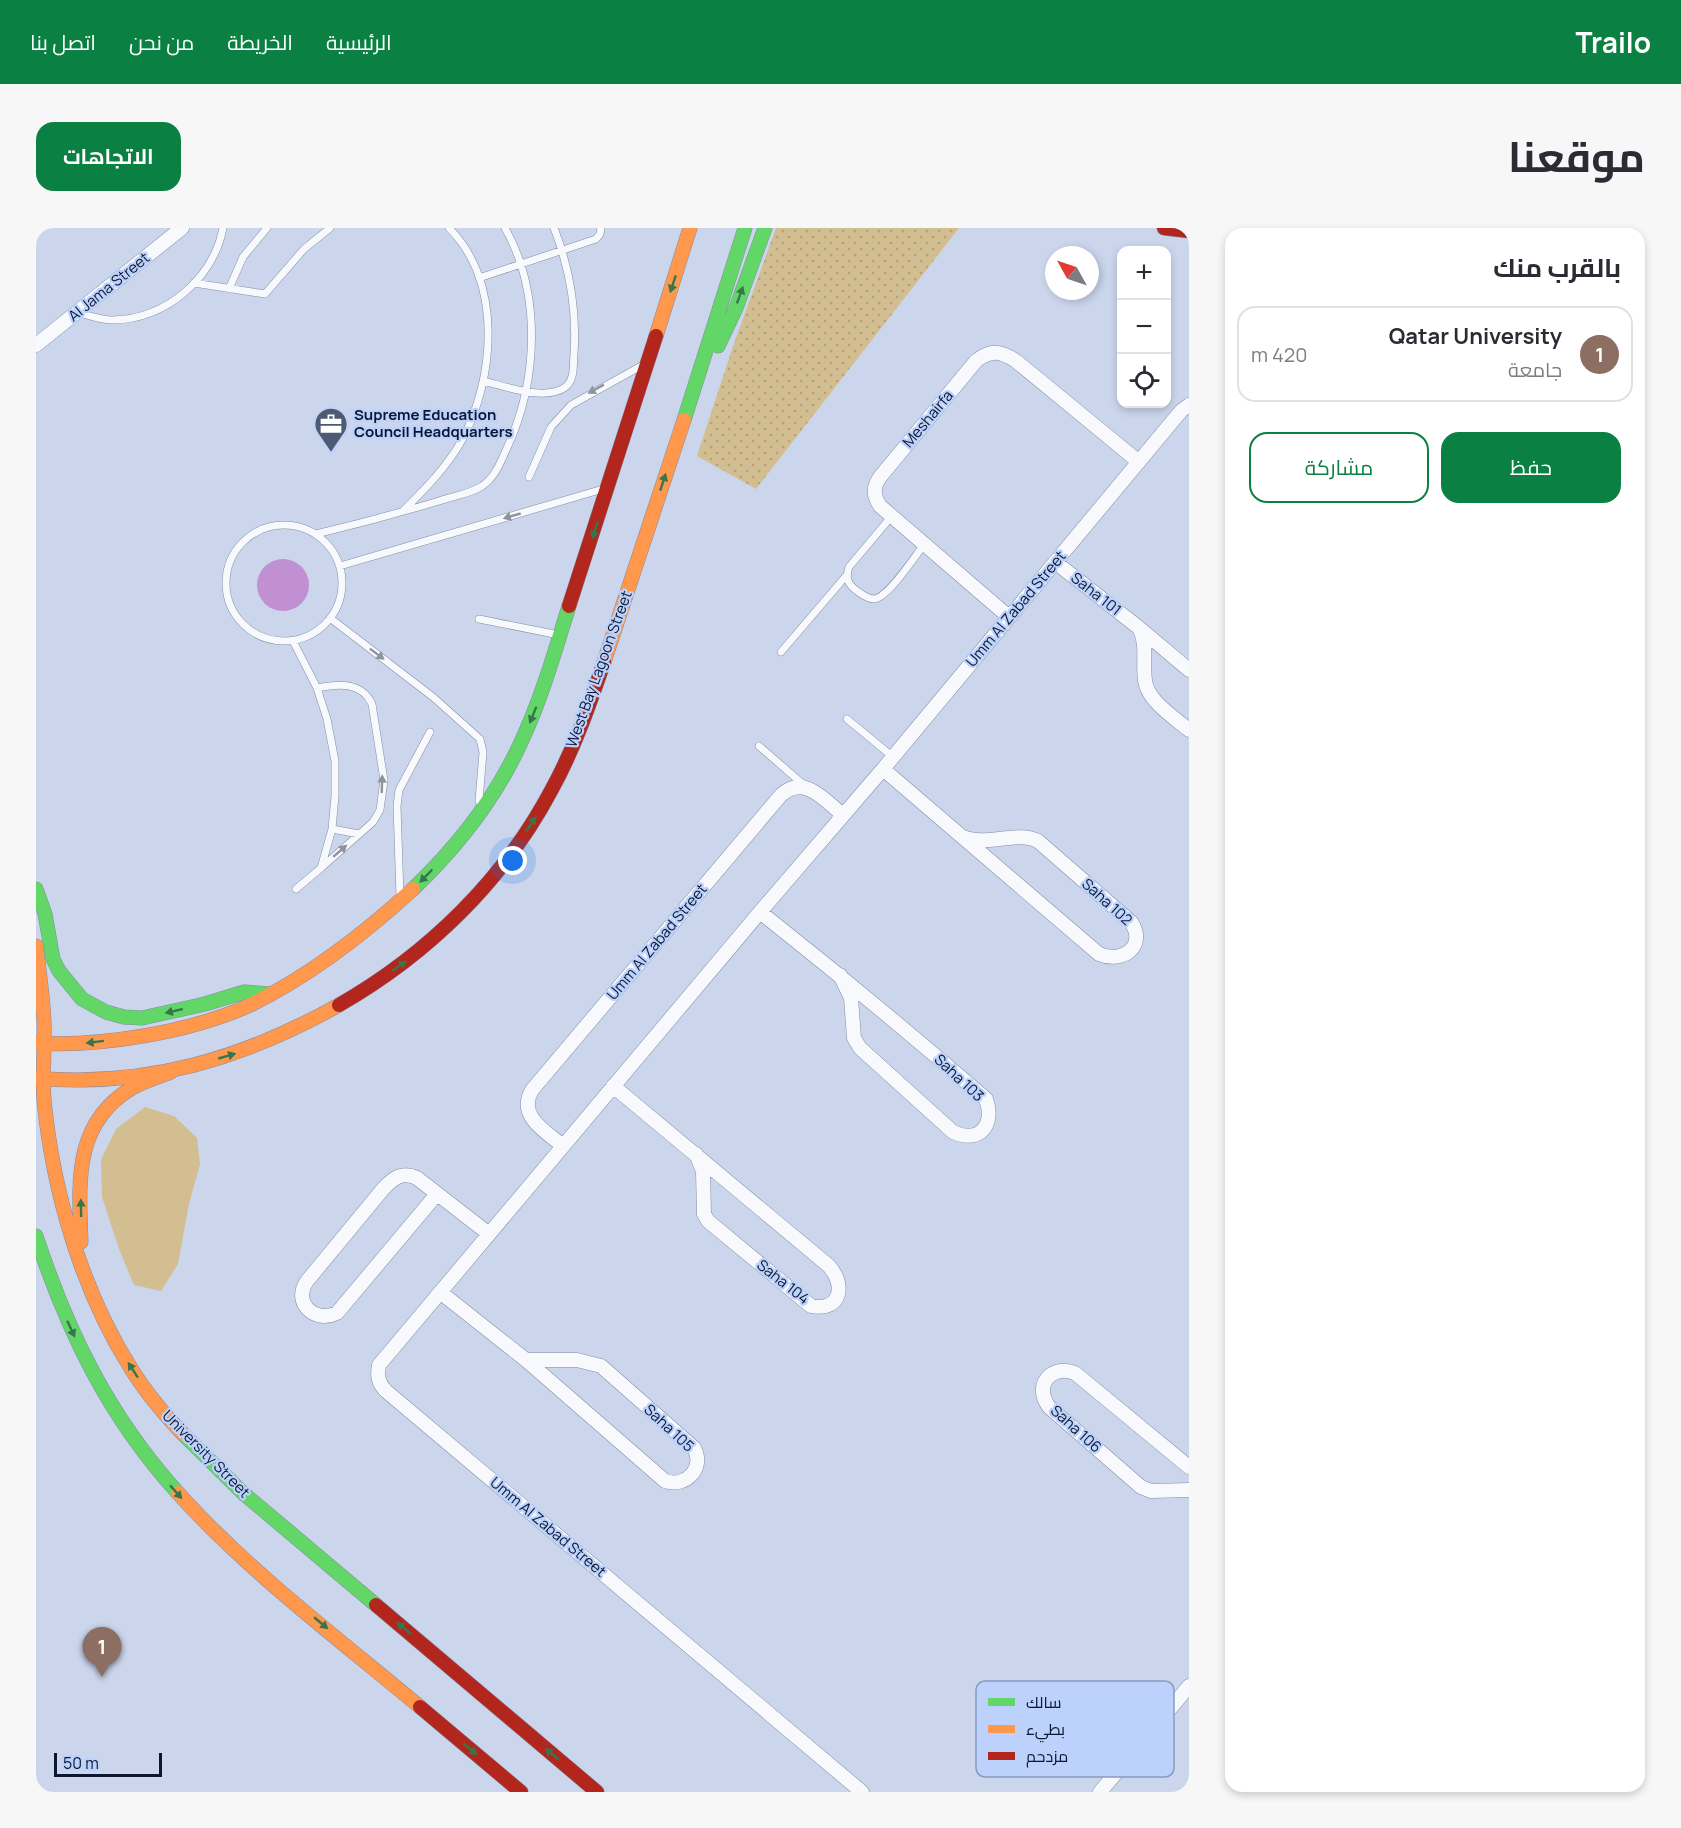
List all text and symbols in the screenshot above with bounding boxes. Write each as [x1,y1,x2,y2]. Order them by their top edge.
text: Trailo [1575,23,1651,61]
text: اتصل بنا [30,28,96,56]
text: من نحن [129,28,194,56]
text: الخريطة [227,28,293,56]
text: الرئيسية [326,28,392,56]
button: الاتجاهات [36,122,181,191]
text: موقعنا [1508,127,1645,185]
north arrow [1045,246,1099,300]
map controls [1117,246,1171,408]
button: + [1117,246,1171,300]
street label: Al Jama Street [63,247,154,326]
text: بالقرب منك [1493,249,1621,285]
one-way arrow [667,275,677,293]
one-way arrow [736,286,746,304]
button: − [1117,300,1171,354]
text: Qatar University [1389,321,1562,351]
text: 420 m [1251,341,1307,368]
text: 1 [1595,341,1604,368]
button: locate [1117,354,1171,408]
text: جامعة [1508,356,1562,383]
one-way arrow [587,384,604,394]
street label: Meshairfa [897,386,958,452]
place label: Supreme Education Council Headquarters [354,404,513,442]
office icon: Supreme Education Council Headquarters [313,406,349,453]
button: مشاركة [1249,432,1429,503]
button: حفظ [1441,432,1621,503]
one-way arrow [659,473,668,491]
one-way arrow [503,512,521,521]
one-way arrow [590,521,599,539]
street label: Umm Al Zabad Street [961,546,1070,671]
street label: Saha 101 [1067,567,1126,620]
street label: West Bay Lagoon Street [560,588,637,750]
one-way arrow [369,647,384,659]
one-way arrow [528,706,538,724]
one-way arrow [378,774,387,793]
one-way arrow [525,816,537,832]
one-way arrow [332,845,347,858]
your location [498,846,527,875]
one-way arrow [420,868,433,883]
street label: Saha 102 [1078,873,1137,930]
street label: Umm Al Zabad Street [602,879,711,1004]
one-way arrow [390,960,406,972]
one-way arrow [164,1007,183,1017]
one-way arrow [85,1037,104,1047]
street label: Saha 103 [930,1049,989,1106]
one-way arrow [218,1050,236,1060]
one-way arrow [76,1198,85,1217]
street label: Saha 104 [753,1254,814,1309]
one-way arrow [67,1321,76,1338]
one-way arrow [127,1363,139,1379]
street label: Saha 105 [640,1399,699,1456]
street label: Saha 106 [1046,1400,1106,1457]
street label: University Street [158,1405,255,1502]
street label: Umm Al Zabad Street [486,1472,611,1581]
one-way arrow [169,1484,182,1499]
one-way arrow [313,1616,328,1629]
one-way arrow [396,1623,411,1635]
pin: 1 [82,1628,122,1677]
legend [976,1681,1174,1777]
text: سالك [1026,1691,1061,1713]
text: بطيء [1026,1718,1065,1743]
one-way arrow [462,1742,477,1755]
text: مزدحم [1026,1745,1068,1768]
one-way arrow [545,1748,560,1761]
scale bar [54,1750,162,1778]
text: 50 m [63,1752,99,1774]

